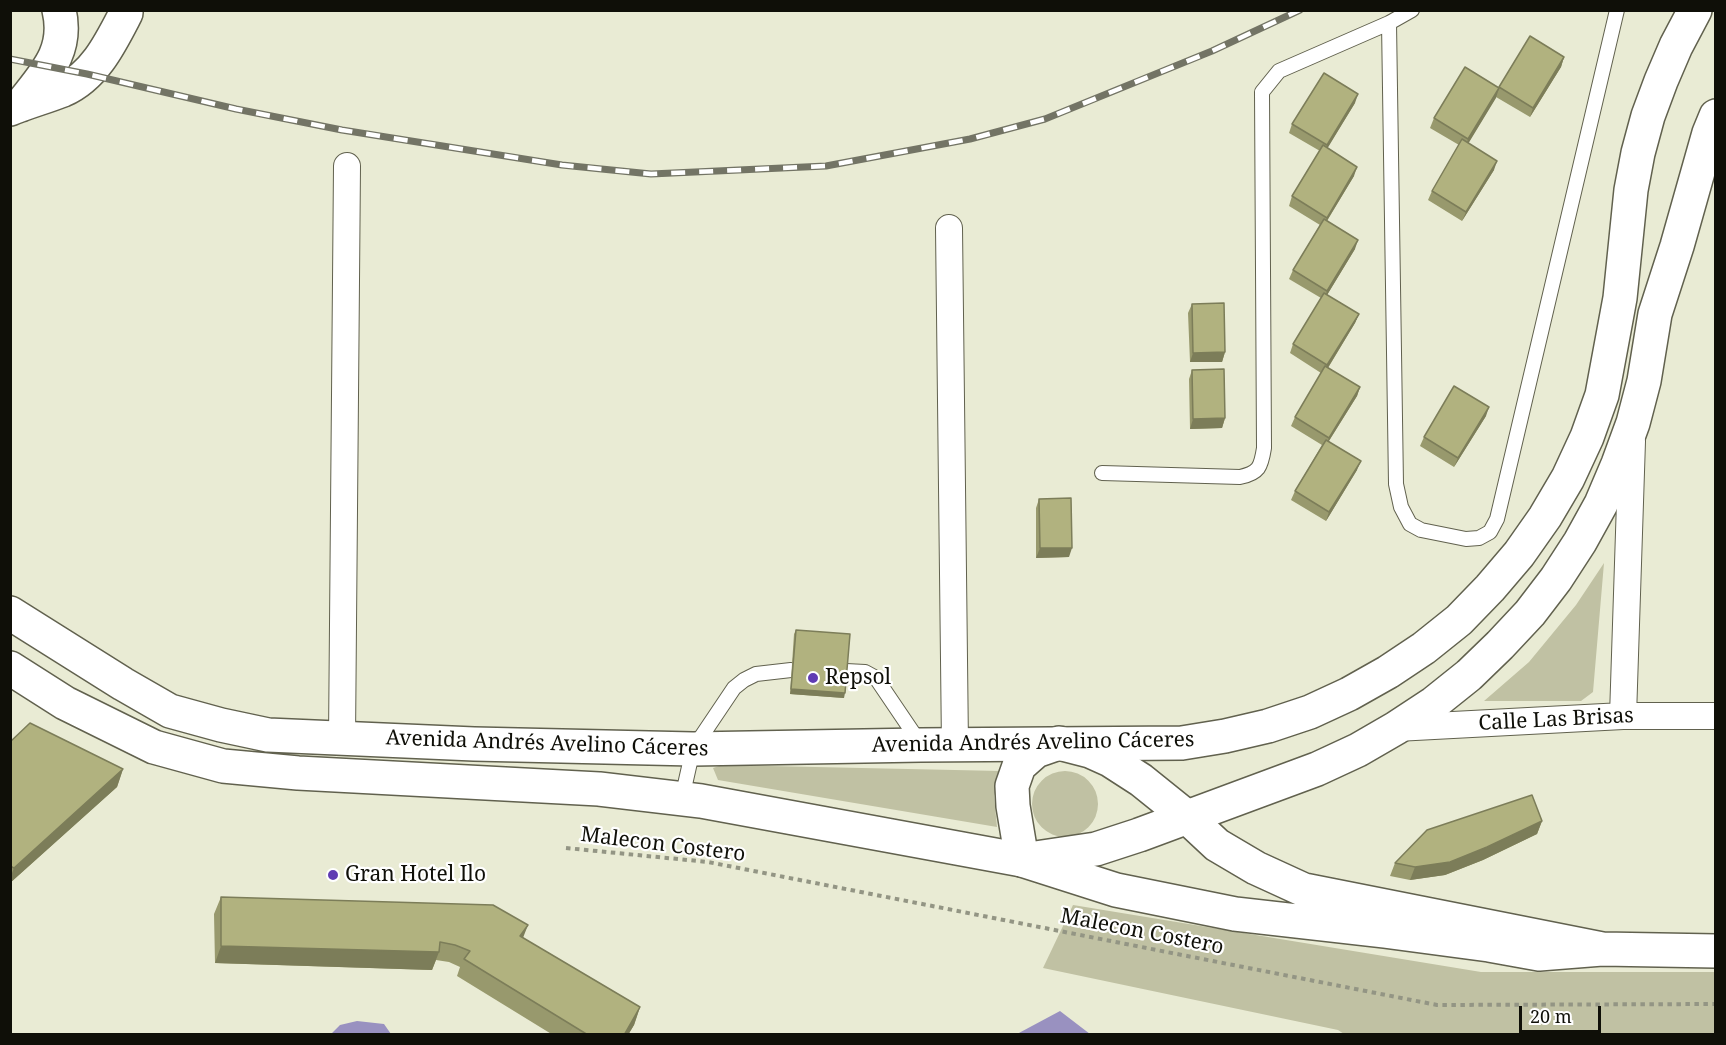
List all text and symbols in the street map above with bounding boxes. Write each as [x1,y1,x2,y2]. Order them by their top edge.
place label: Repsol [825,665,891,691]
marker: Repsol [806,671,820,685]
street label: Calle Las Brisas [1478,703,1634,737]
street label: Avenida Andrés Avelino Cáceres [385,726,709,762]
street label: Avenida Andrés Avelino Cáceres [871,728,1195,758]
street label: Malecon Costero [579,822,747,868]
place label: Gran Hotel Ilo [345,862,486,888]
marker: Gran Hotel Ilo [326,868,340,882]
street label: Malecon Costero [1058,904,1226,960]
scale bar [1522,994,1604,1032]
text: 20 m [1530,1004,1572,1028]

